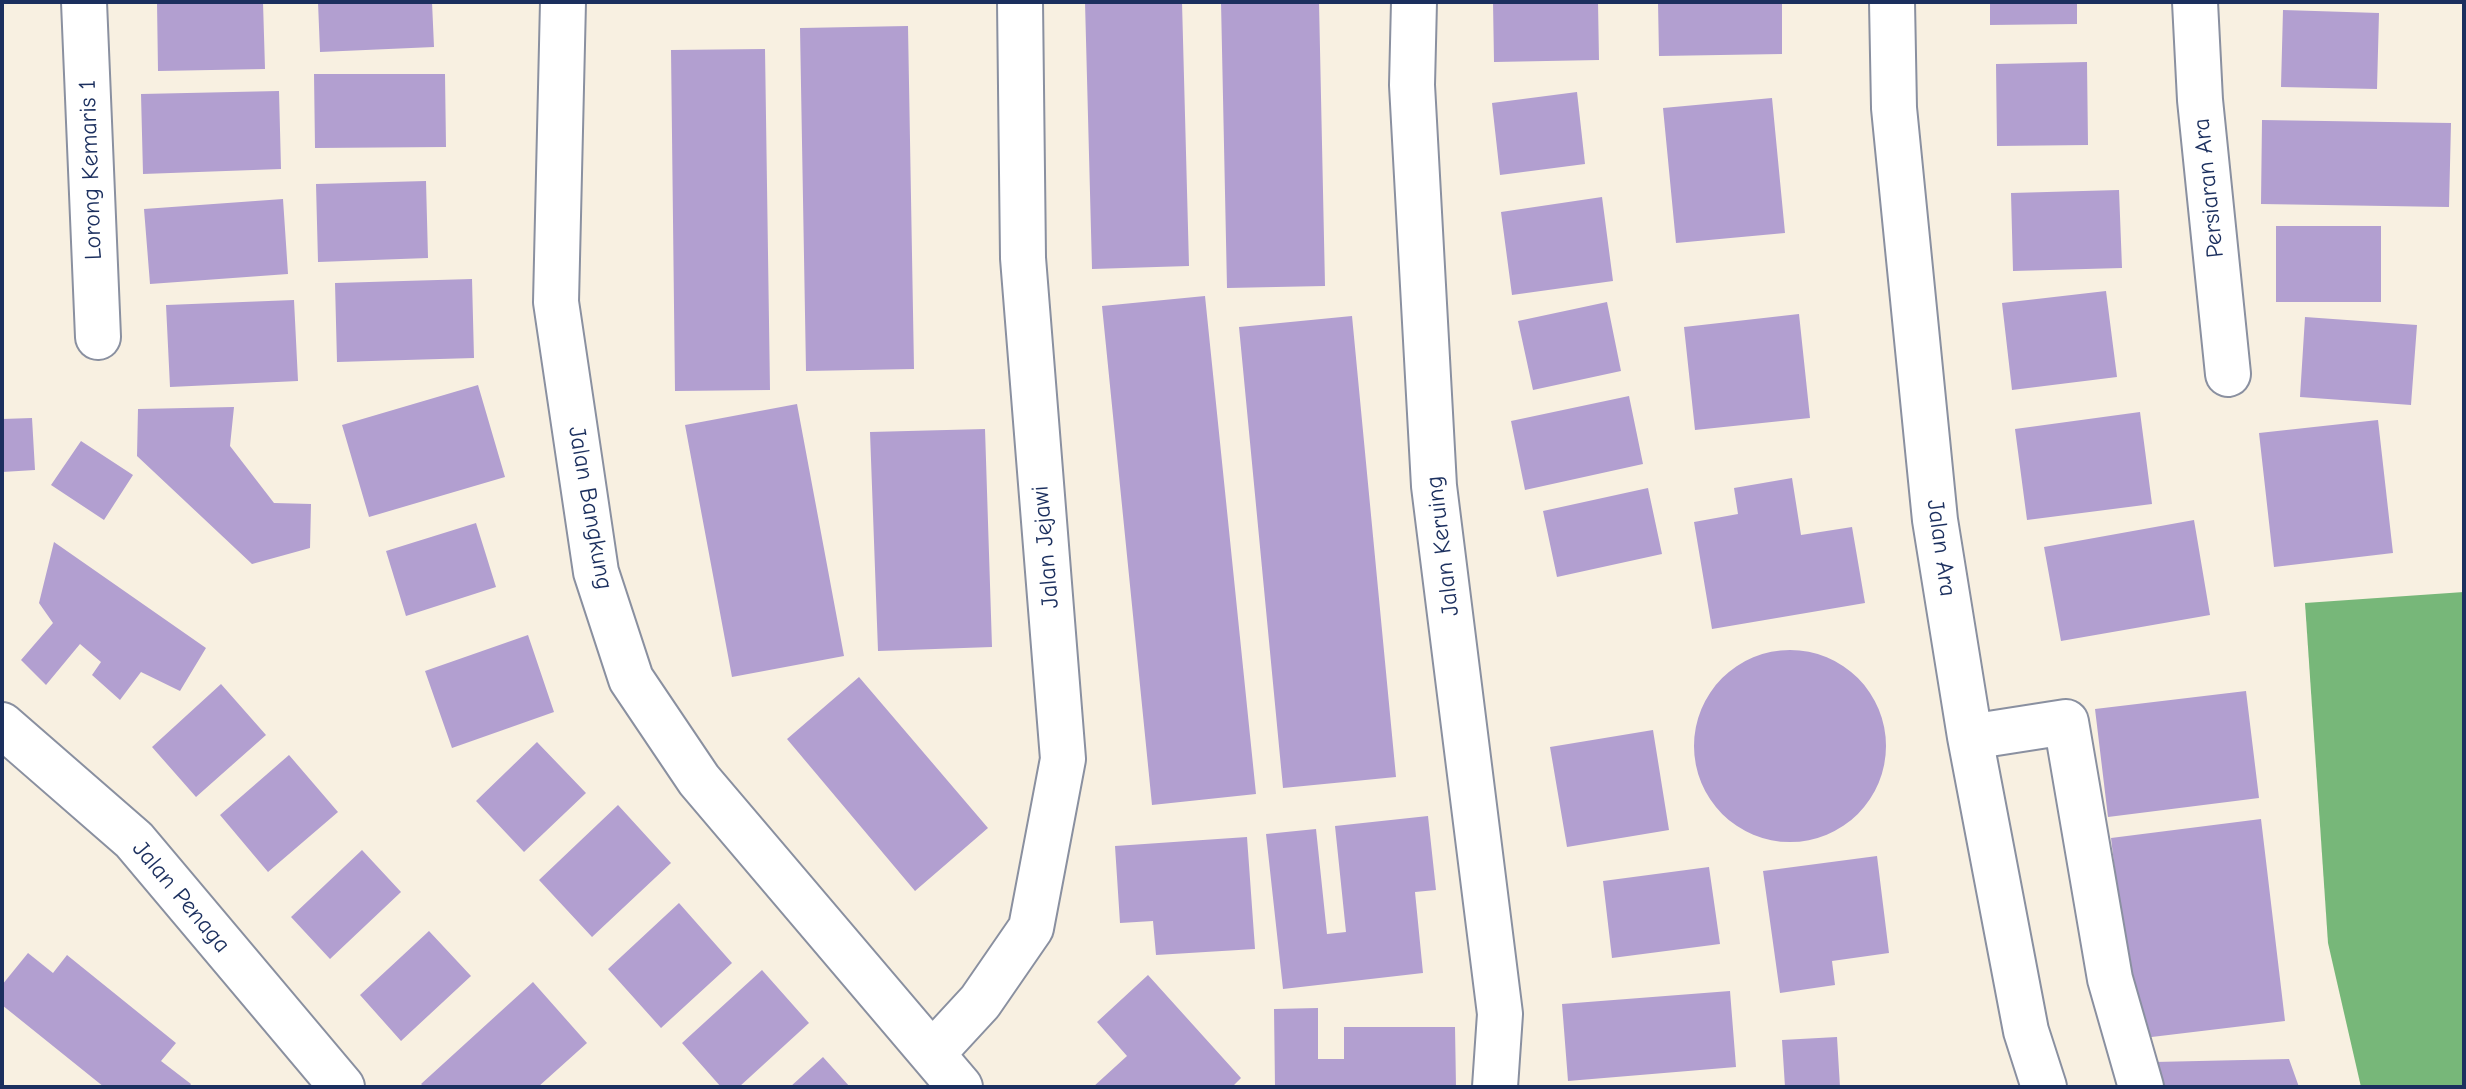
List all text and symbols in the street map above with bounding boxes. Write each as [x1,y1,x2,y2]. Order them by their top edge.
street label: Lorong Kemaris 1 [73,79,109,261]
street label: Persiaran Ara [2187,117,2231,259]
street label: Jalan Bangkung [561,424,619,592]
street label: Jalan Keruing [1420,474,1466,618]
street label: Jalan Jejawi [1026,484,1066,610]
street label: Jalan Ara [1920,498,1962,598]
street label: Jalan Penaga [126,835,236,959]

